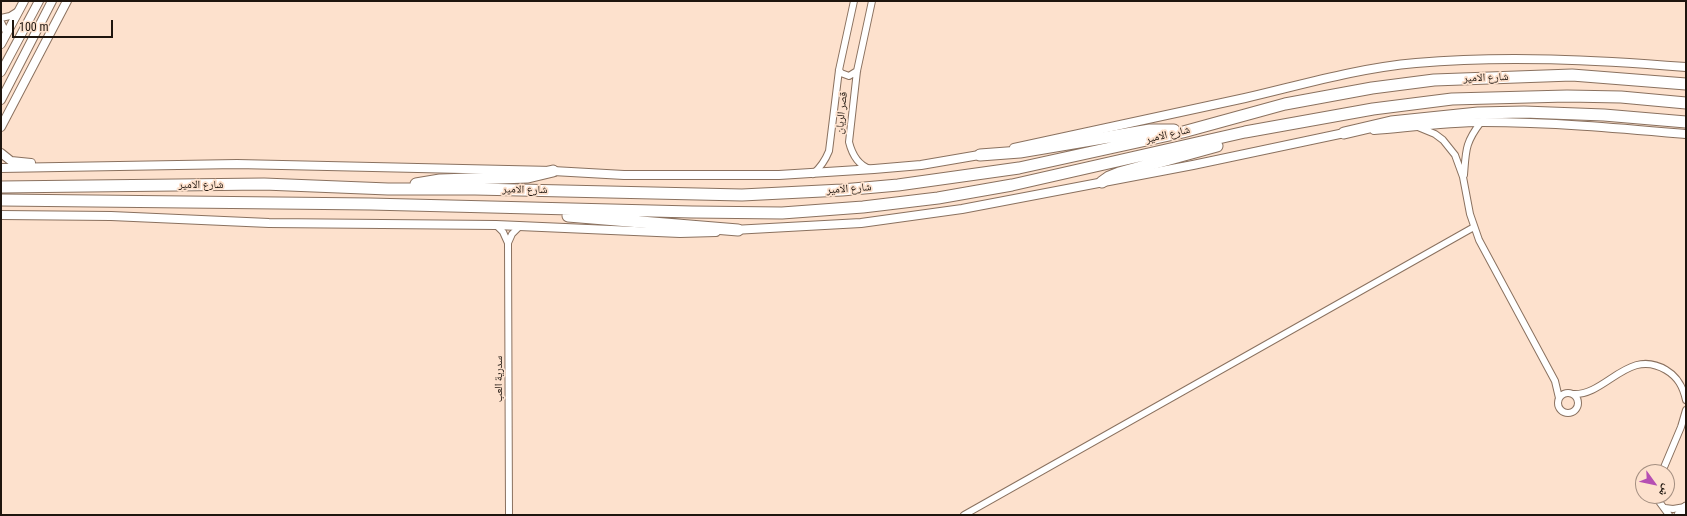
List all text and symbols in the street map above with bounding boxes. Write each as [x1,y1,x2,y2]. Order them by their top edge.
scale bar [14,12,115,38]
text: 100 m [19,20,49,34]
street label: شارع الامير [1463,71,1509,85]
street label: قصر الريان [833,91,851,135]
street label: شارع الامير [1145,123,1191,147]
street label: شارع الامير [178,178,224,192]
street label: شارع الامير [826,181,872,197]
street label: شارع الامير [502,183,548,197]
street label: سدرية العب [492,356,506,402]
north arrow [1635,464,1675,504]
text: ش [1656,482,1673,499]

